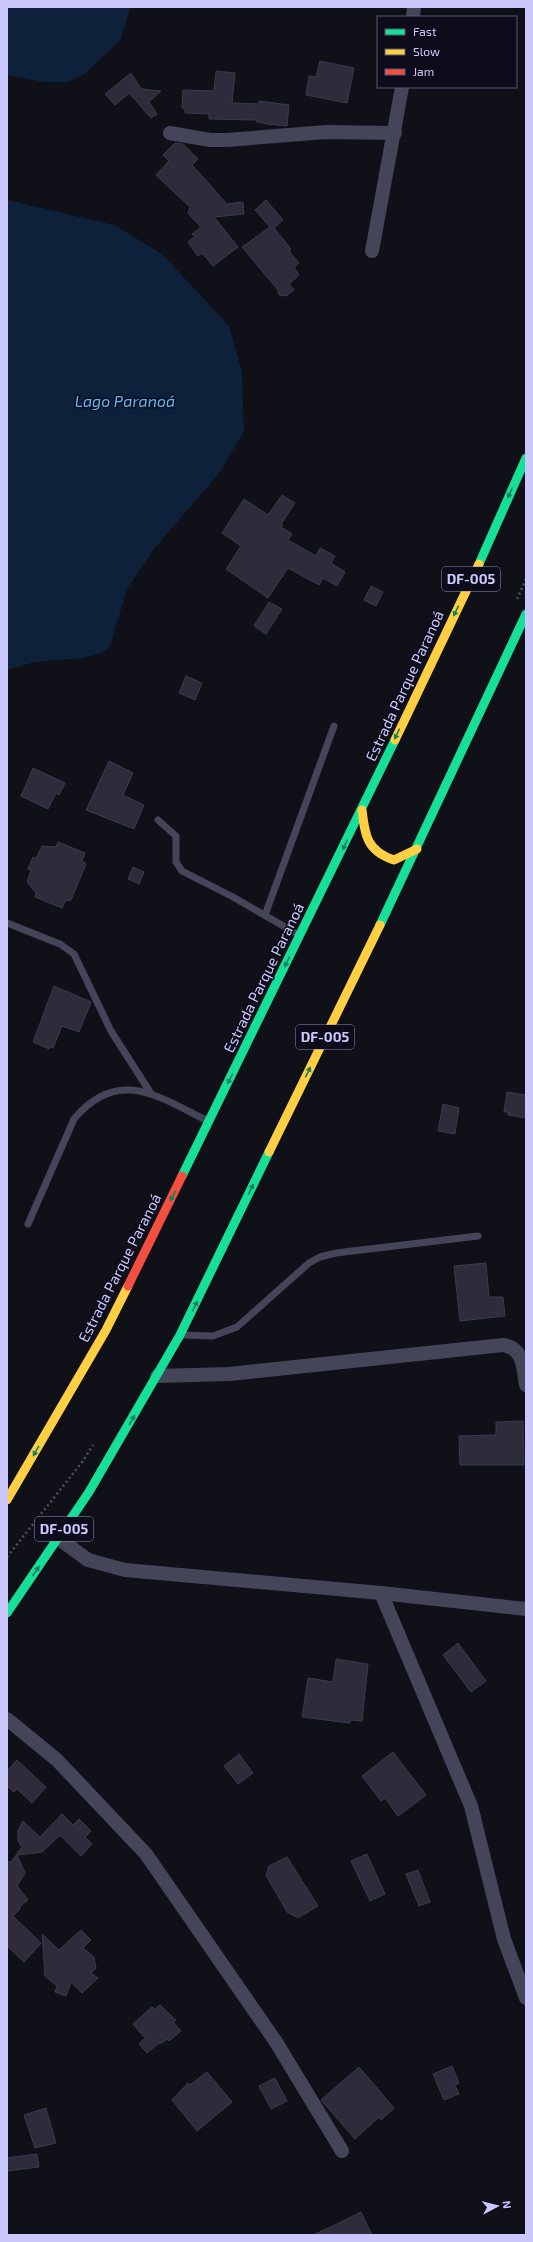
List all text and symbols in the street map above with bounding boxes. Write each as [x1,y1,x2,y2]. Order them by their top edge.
legend [377,16,517,88]
text: Fast [413,24,437,38]
text: Slow [413,44,440,58]
text: Jam [413,64,434,78]
water label: Lago Paranoá [75,391,175,410]
one-way arrow [507,488,513,500]
road number: DF-005 [442,567,500,591]
one-way arrow [453,606,459,617]
street label: Estrada Parque Paranoá [361,607,447,764]
one-way arrow [394,729,400,740]
one-way arrow [341,840,348,851]
street label: Estrada Parque Paranoá [219,900,307,1055]
one-way arrow [284,956,290,968]
road number: DF-005 [296,1025,354,1049]
one-way arrow [305,1067,311,1078]
one-way arrow [227,1073,233,1085]
one-way arrow [248,1184,254,1195]
street label: Estrada Parque Paranoá [74,1190,164,1345]
one-way arrow [170,1190,176,1201]
one-way arrow [192,1301,198,1312]
one-way arrow [128,1414,135,1426]
one-way arrow [32,1445,39,1457]
road number: DF-005 [35,1517,93,1541]
one-way arrow [32,1565,40,1576]
north arrow [477,2186,517,2226]
text: N [500,2200,514,2210]

